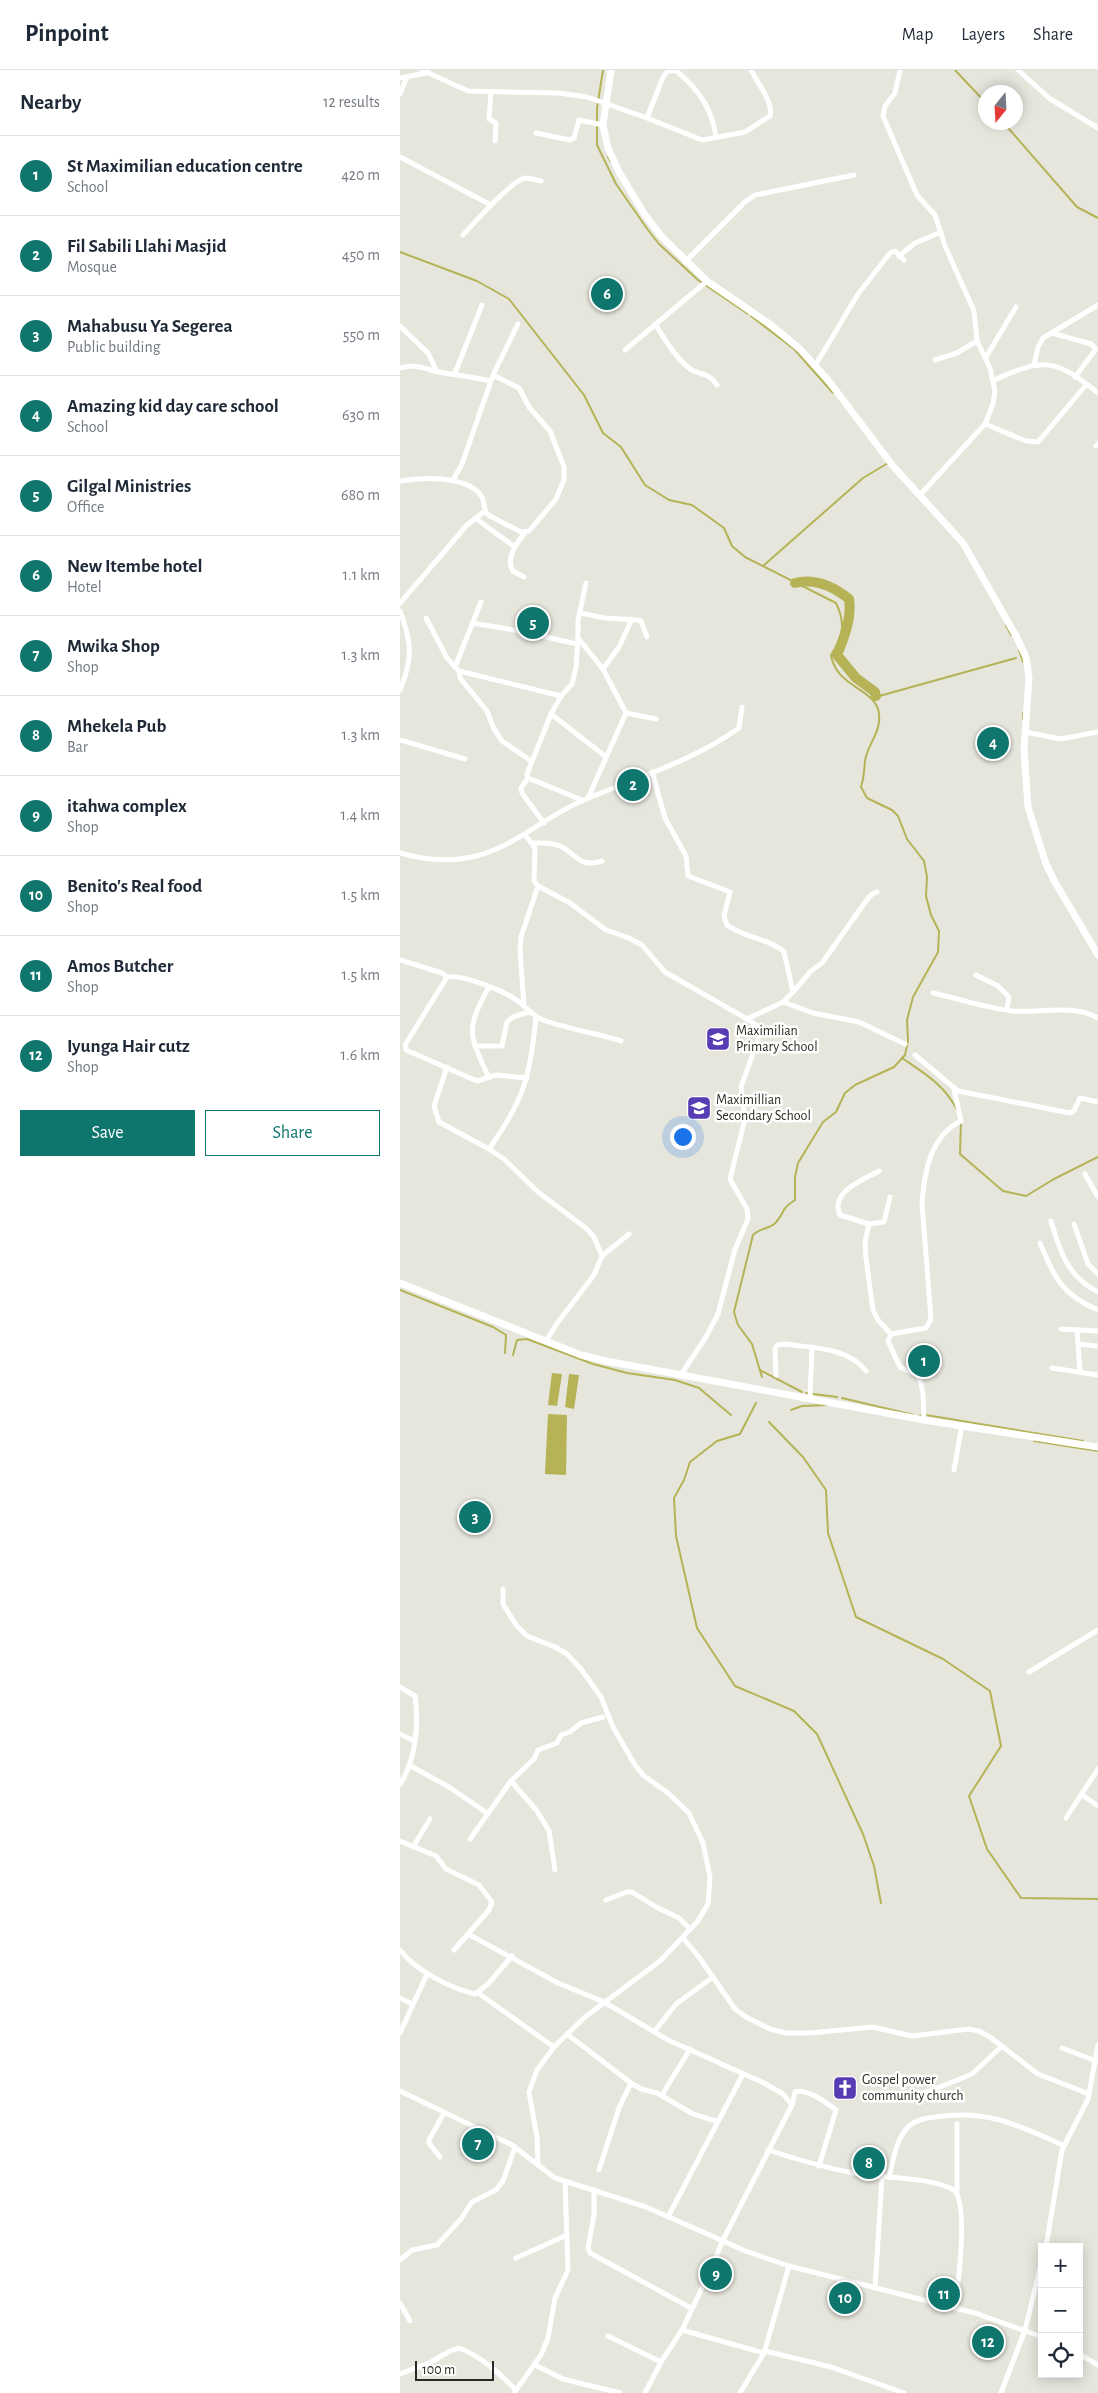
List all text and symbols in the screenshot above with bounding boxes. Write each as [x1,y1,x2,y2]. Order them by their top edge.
text: Pinpoint [25,22,109,46]
text: Map [902,26,933,44]
text: Layers [961,26,1005,44]
text: Share [1033,26,1073,44]
north arrow [978,85,1023,130]
text: Nearby [20,92,81,113]
text: 12 results [323,94,380,110]
text: St Maximilian education centre [67,157,303,176]
text: 1 [33,167,39,183]
text: 420 m [341,167,380,183]
text: School [67,179,108,195]
text: Fil Sabili Llahi Masjid [67,237,227,256]
text: 2 [32,247,40,263]
text: 450 m [342,247,380,263]
text: Mosque [67,259,117,275]
pin: 6 [591,275,623,313]
text: Mahabusu Ya Segerea [67,317,233,336]
text: 3 [33,327,39,343]
text: 550 m [343,327,380,343]
text: Public building [67,339,161,355]
text: Amazing kid day care school [67,397,279,416]
text: 4 [32,407,40,423]
text: 630 m [342,407,380,423]
text: School [67,419,108,435]
text: Gilgal Ministries [67,477,191,496]
text: 5 [33,487,39,503]
text: 680 m [341,487,380,503]
text: Office [67,499,104,515]
text: New Itembe hotel [67,557,202,576]
text: 6 [32,567,40,583]
text: 1.1 km [343,567,380,583]
text: Hotel [67,579,102,595]
pin: 5 [517,604,549,642]
text: Mwika Shop [67,637,160,656]
text: 7 [33,647,39,663]
text: 1.3 km [342,647,380,663]
text: Shop [67,659,99,675]
text: Mhekela Pub [67,717,166,736]
pin: 4 [977,724,1009,762]
text: 8 [32,727,40,743]
text: 1.3 km [342,727,380,743]
text: Bar [67,739,88,755]
pin: 2 [617,766,649,804]
text: itahwa complex [67,797,187,816]
text: 9 [32,807,40,823]
text: 1.4 km [340,807,380,823]
text: Shop [67,819,99,835]
text: Benito's Real food [67,877,202,896]
text: 10 [29,887,43,903]
text: 1.5 km [341,887,380,903]
text: Shop [67,899,99,915]
text: Amos Butcher [67,957,173,976]
text: 11 [30,967,42,983]
text: 1.5 km [341,967,380,983]
text: Shop [67,979,99,995]
place label: Maximilian Primary School [736,1024,818,1054]
school or university icon: Maximilian Primary School [705,1026,731,1052]
text: Iyunga Hair cutz [67,1037,190,1056]
text: 12 [29,1047,43,1063]
text: 1.6 km [341,1047,380,1063]
text: Shop [67,1059,99,1075]
place label: Maximillian Secondary School [716,1093,811,1123]
school or university icon: Maximillian Secondary School [686,1095,712,1121]
button: Save [20,1110,195,1156]
button: Share [205,1110,380,1156]
your location [670,1124,696,1150]
pin: 1 [908,1342,940,1380]
pin: 3 [459,1498,491,1536]
place label: Gospel power community church [862,2073,964,2103]
church icon: Gospel power community church [832,2075,858,2101]
pin: 7 [462,2125,494,2163]
pin: 8 [853,2144,885,2182]
map controls [1038,2243,1083,2378]
button: + [1038,2243,1083,2288]
pin: 9 [700,2255,732,2293]
pin: 11 [928,2275,960,2313]
pin: 10 [829,2279,861,2317]
button: − [1038,2288,1083,2333]
pin: 12 [972,2323,1004,2361]
button: locate [1038,2333,1083,2378]
scale bar [415,2358,494,2381]
text: 100 m [422,2363,455,2377]

